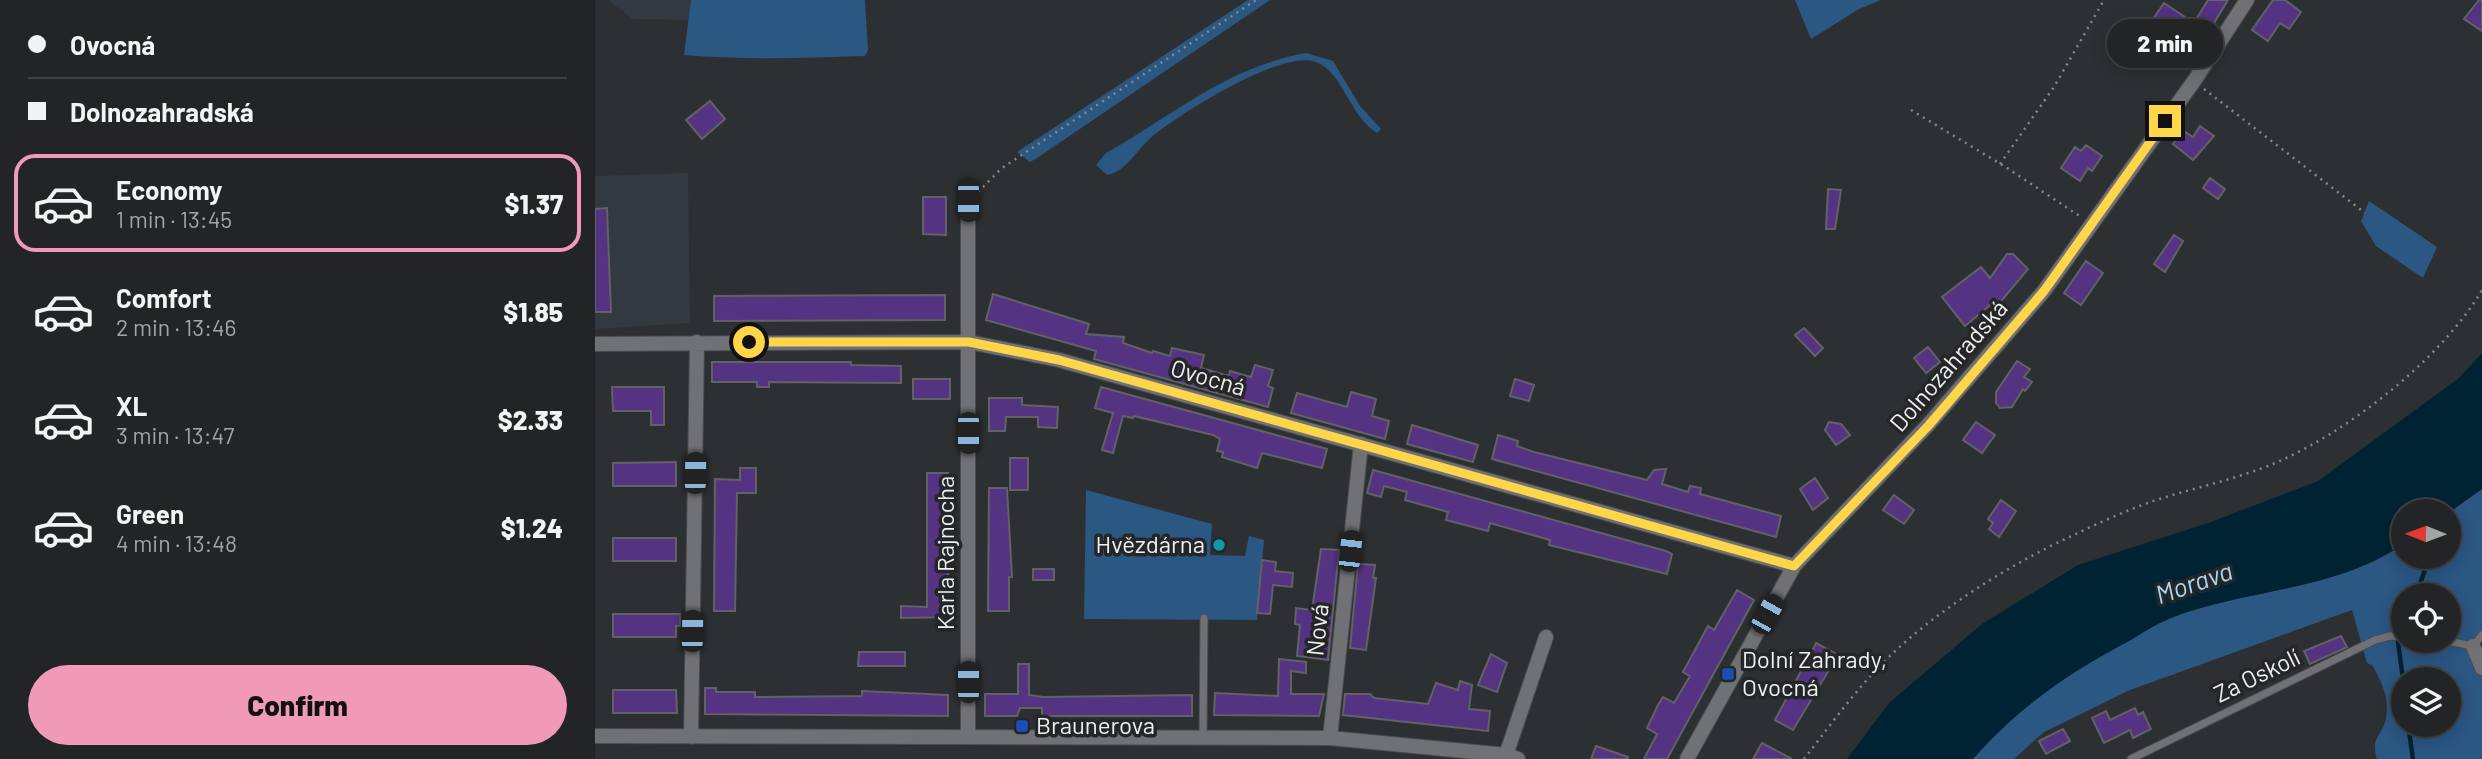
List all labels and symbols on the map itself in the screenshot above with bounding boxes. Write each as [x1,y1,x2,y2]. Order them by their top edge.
callout: 2 min [2107,19,2223,68]
route end [2149,105,2181,137]
car [958,180,979,222]
street label: Dolnozahradská [1883,293,2013,437]
route start [733,326,765,358]
street label: Ovocná [1168,352,1249,401]
car [958,412,979,454]
car [685,452,706,494]
street label: Karla Rajnocha [930,476,959,630]
north arrow [2391,499,2461,569]
place label: Hvězdárna [1096,529,1205,558]
car [1338,529,1363,573]
marker: Hvězdárna [1211,537,1227,553]
water label: Morava [2151,554,2236,609]
car [1748,591,1787,637]
street label: Nová [1299,602,1334,657]
car [682,610,703,652]
street label: Za Oskolí [2209,641,2304,708]
place label: Dolní Zahrady, Ovocná [1742,644,1887,701]
car [958,661,979,703]
marker: Dolní Zahrady, Ovocná [1720,666,1736,682]
place label: Braunerova [1036,710,1155,739]
marker: Braunerova [1014,718,1030,734]

